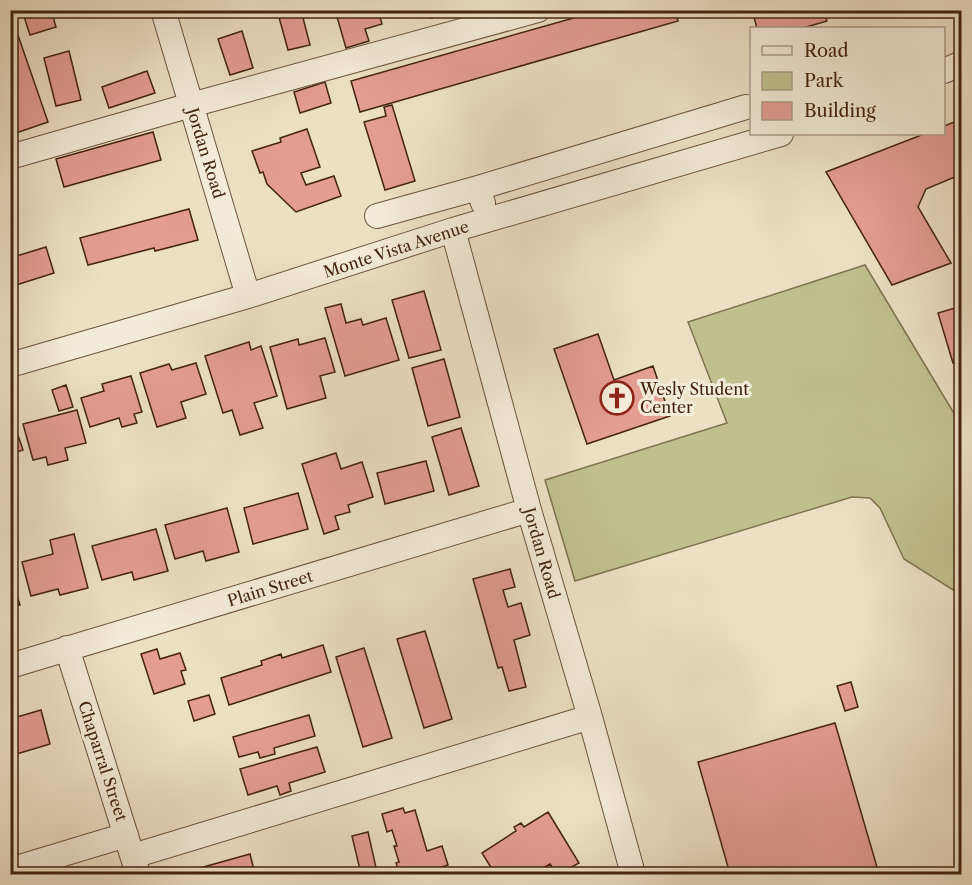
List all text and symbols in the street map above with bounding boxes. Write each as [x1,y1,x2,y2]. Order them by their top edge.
legend [750,27,945,135]
text: Road [804,40,849,62]
text: Park [804,70,845,92]
text: Building [804,100,876,122]
street label: Jordan Road [182,102,229,201]
street label: Monte Vista Avenue [321,216,471,282]
place label: Wesly Student Center [639,379,749,417]
church icon: Wesly Student Center [599,380,635,416]
street label: Jordan Road [519,502,565,601]
street label: Plain Street [225,565,315,610]
street label: Chaparral Street [74,698,132,824]

